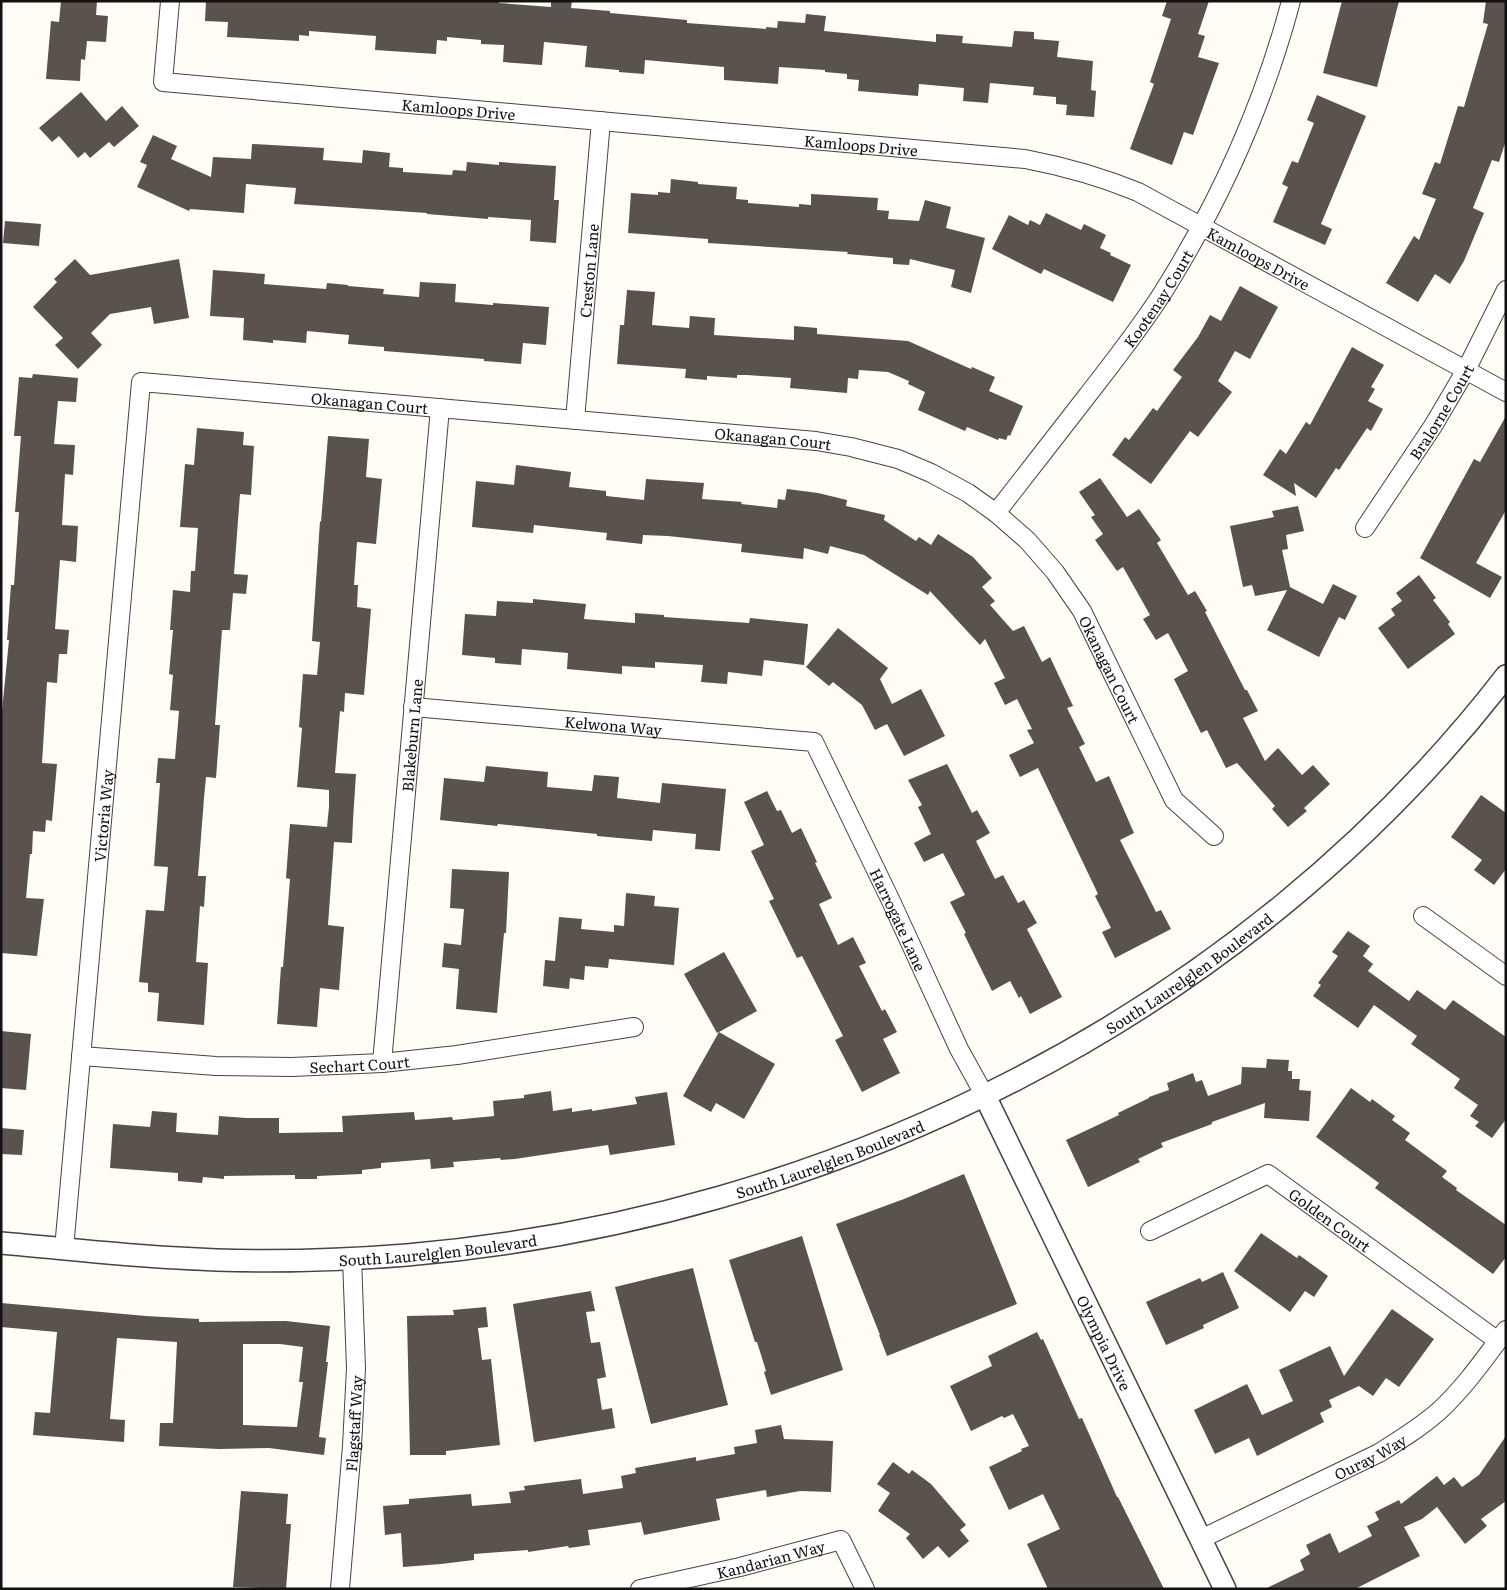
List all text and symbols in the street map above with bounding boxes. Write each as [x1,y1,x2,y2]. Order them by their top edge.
street label: Kamloops Drive [401,92,517,125]
street label: Kamloops Drive [803,128,919,161]
street label: Kamloops Drive [1203,220,1315,295]
street label: Creston Lane [572,222,604,319]
street label: Kootenay Court [1117,245,1198,352]
street label: Bralorne Court [1402,360,1479,464]
street label: Okanagan Court [310,385,429,419]
street label: Okanagan Court [714,421,833,455]
street label: Okanagan Court [1074,611,1146,727]
street label: Blakeburn Lane [395,678,427,793]
street label: Kelwona Way [564,709,663,740]
street label: Victoria Way [87,768,118,863]
street label: Harrogate Lane [865,864,933,975]
street label: South Laurelglen Boulevard [1101,906,1277,1039]
street label: Sechart Court [309,1049,411,1078]
street label: South Laurelglen Boulevard [733,1113,928,1203]
street label: Golden Court [1285,1182,1376,1257]
street label: South Laurelglen Boulevard [338,1227,539,1271]
street label: Olympia Drive [1072,1291,1138,1394]
street label: Flagstaff Way [338,1374,367,1473]
street label: Ouray Way [1330,1427,1411,1485]
street label: Kandarian Way [714,1533,828,1583]

